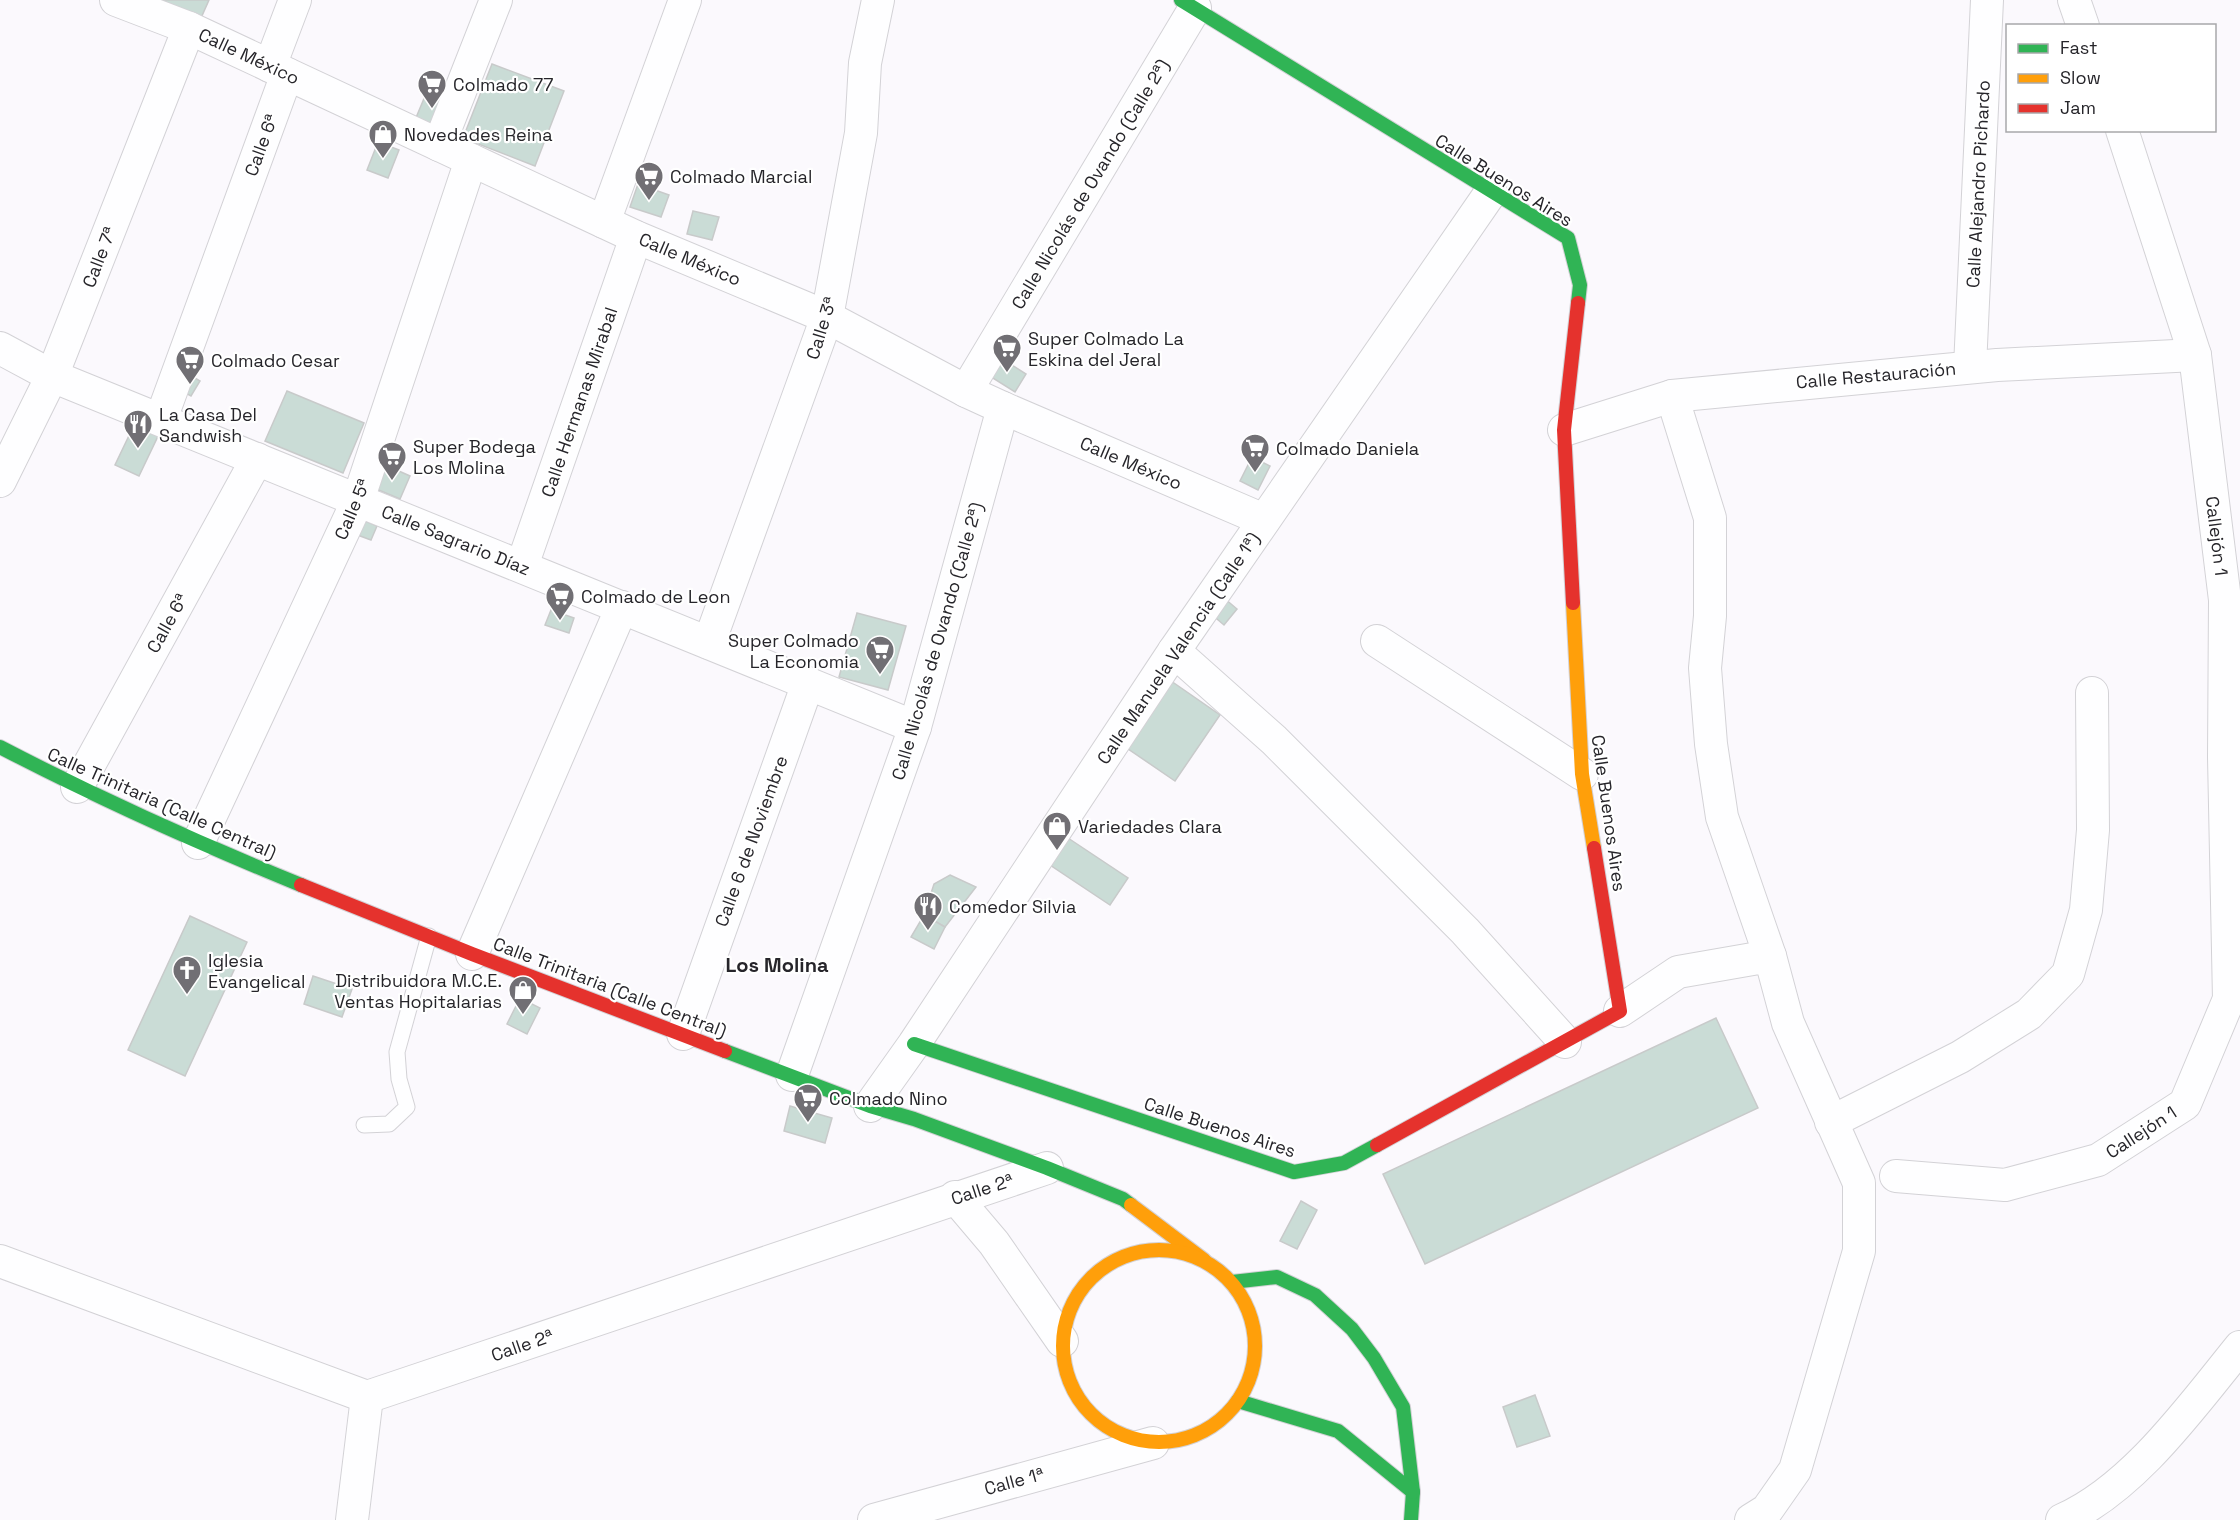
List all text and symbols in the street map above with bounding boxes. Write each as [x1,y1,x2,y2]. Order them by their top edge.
street label: Calle México [195,23,303,89]
legend [2006,24,2216,132]
text: Fast [2060,36,2097,59]
street label: Calle Nicolás de Ovando (Calle 2ª) [1006,55,1174,313]
text: Slow [2060,66,2101,89]
supermarket icon: Colmado 77 [416,68,448,110]
place label: Colmado 77 [453,73,553,96]
street label: Calle Alejandro Pichardo [1961,79,1995,289]
text: Jam [2060,96,2096,119]
street label: Calle 6ª [239,110,283,179]
shop icon: Novedades Reina [367,118,399,160]
place label: Novedades Reina [404,123,553,146]
street label: Calle Buenos Aires [1431,128,1577,232]
supermarket icon: Colmado Marcial [633,160,665,202]
place label: Colmado Marcial [670,165,812,188]
street label: Calle 7ª [77,223,121,291]
street label: Calle México [636,227,744,291]
street label: Calle 3ª [801,293,842,362]
street label: Calle Hermanas Mirabal [536,304,622,500]
place label: Super Colmado La Eskina del Jeral [1028,327,1184,371]
supermarket icon: Super Colmado La Eskina del Jeral [991,332,1023,374]
supermarket icon: Colmado Cesar [174,344,206,386]
place label: Colmado Cesar [211,349,340,372]
street label: Calle Restauración [1795,357,1957,393]
place label: La Casa Del Sandwish [159,403,257,447]
restaurant icon: La Casa Del Sandwish [122,408,154,450]
street label: Calle México [1077,431,1185,495]
supermarket icon: Colmado Daniela [1239,432,1271,474]
place label: Super Bodega Los Molina [413,435,536,479]
place label: Colmado Daniela [1276,437,1419,460]
supermarket icon: Super Bodega Los Molina [376,440,408,482]
street label: Calle 5ª [329,474,375,543]
street label: Callejón 1 [2201,495,2233,577]
street label: Calle Nicolás de Ovando (Calle 2ª) [886,499,988,783]
street label: Calle Sagrario Díaz [378,500,534,580]
street label: Calle Manuela Valencia (Calle 1ª) [1092,527,1264,769]
supermarket icon: Colmado de Leon [544,580,576,622]
place label: Colmado de Leon [581,585,730,608]
street label: Calle 6ª [141,589,193,657]
place label: Super Colmado La Economia [728,629,859,673]
supermarket icon: Super Colmado La Economia [864,634,896,676]
street label: Calle Buenos Aires [1587,733,1631,893]
street label: Calle Trinitaria (Calle Central) [44,742,280,864]
street label: Calle 6 de Noviembre [709,752,793,930]
shop icon: Variedades Clara [1041,810,1073,852]
place label: Variedades Clara [1078,815,1222,838]
restaurant icon: Comedor Silvia [912,890,944,932]
place label: Comedor Silvia [949,895,1076,918]
street label: Calle Trinitaria (Calle Central) [490,932,730,1042]
place label: Iglesia Evangelical [208,949,306,993]
district label: Los Molina [725,952,829,978]
church icon: Iglesia Evangelical [171,954,203,996]
place label: Distribuidora M.C.E. Ventas Hopitalarias [334,969,502,1013]
shop icon: Distribuidora M.C.E. Ventas Hopitalarias [507,974,539,1016]
supermarket icon: Colmado Nino [792,1082,824,1124]
place label: Colmado Nino [829,1087,948,1110]
street label: Calle Buenos Aires [1141,1092,1299,1162]
street label: Callejón 1 [2101,1101,2181,1163]
street label: Calle 2ª [948,1168,1017,1210]
street label: Calle 2ª [488,1323,557,1366]
street label: Calle 1ª [982,1462,1047,1500]

